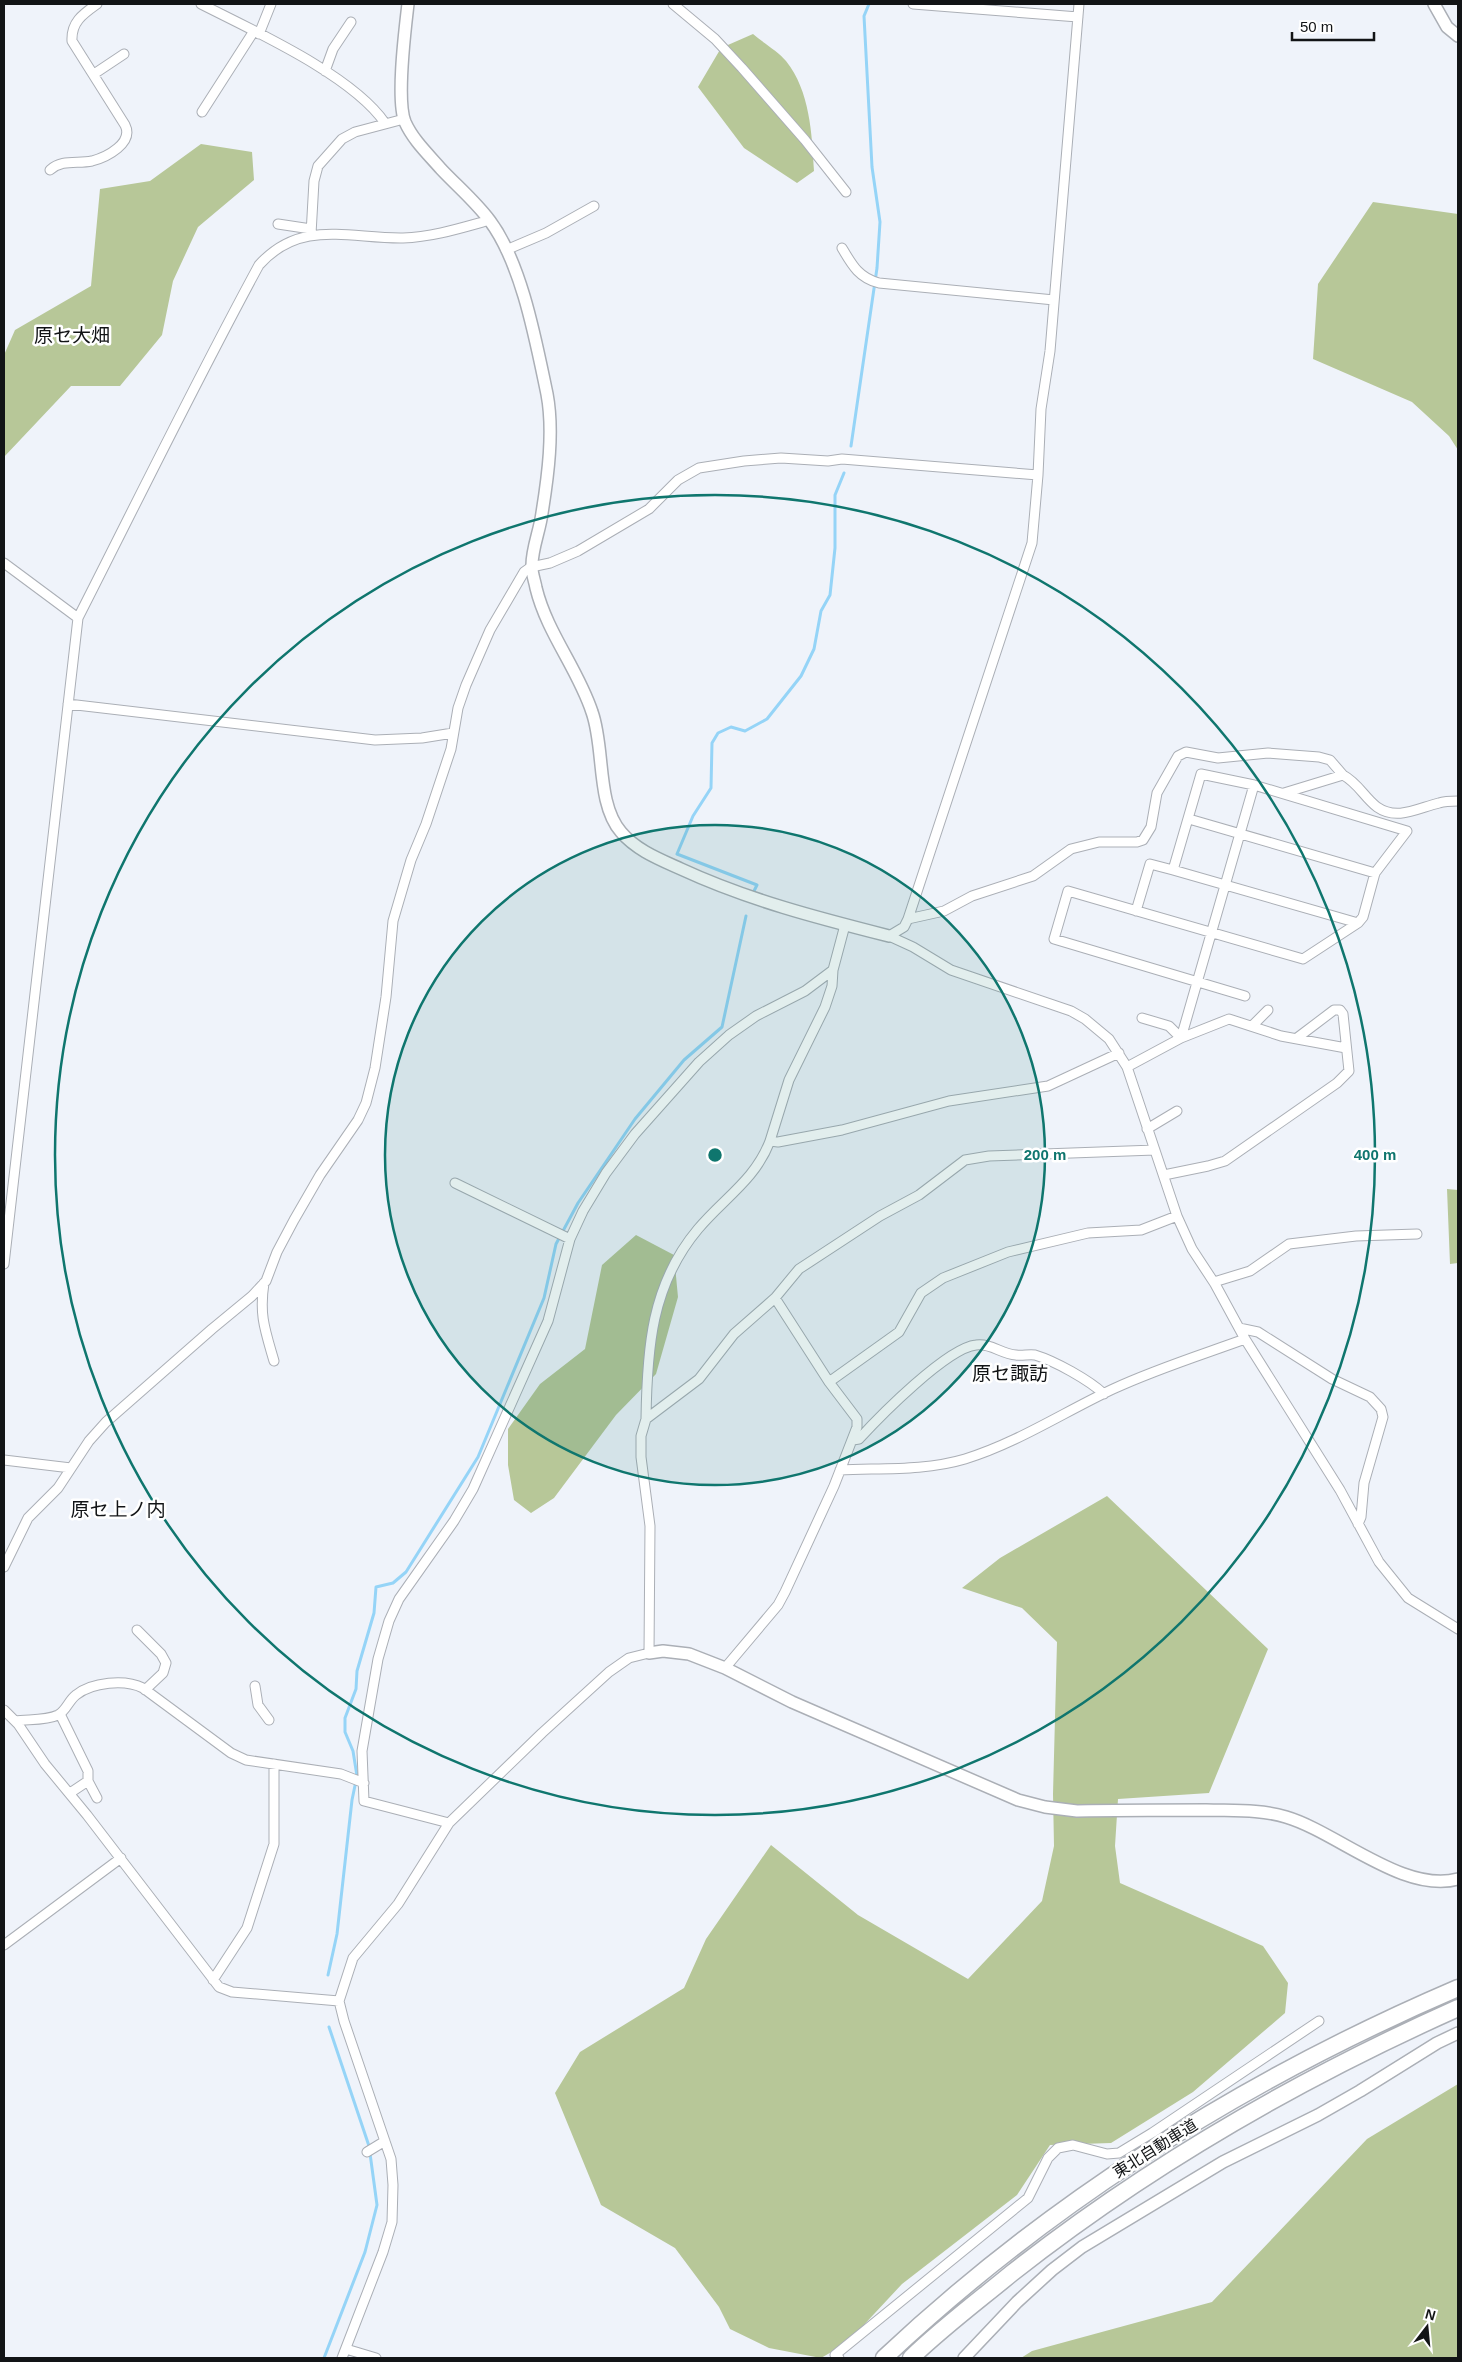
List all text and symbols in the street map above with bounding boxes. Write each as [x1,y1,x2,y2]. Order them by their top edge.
scale bar [1292,10,1374,42]
text: 50 m [1300,18,1333,35]
district label: 原セ大畑 [34,325,110,346]
centre of rings [706,1146,724,1164]
text: 200 m [1024,1146,1066,1163]
text: 400 m [1354,1146,1396,1163]
district label: 原セ諏訪 [972,1363,1048,1384]
district label: 原セ上ノ内 [70,1499,166,1520]
street label: 東北自動車道 [1110,2116,1200,2181]
north arrow [1402,2302,1452,2352]
text: N [1424,2305,1438,2324]

